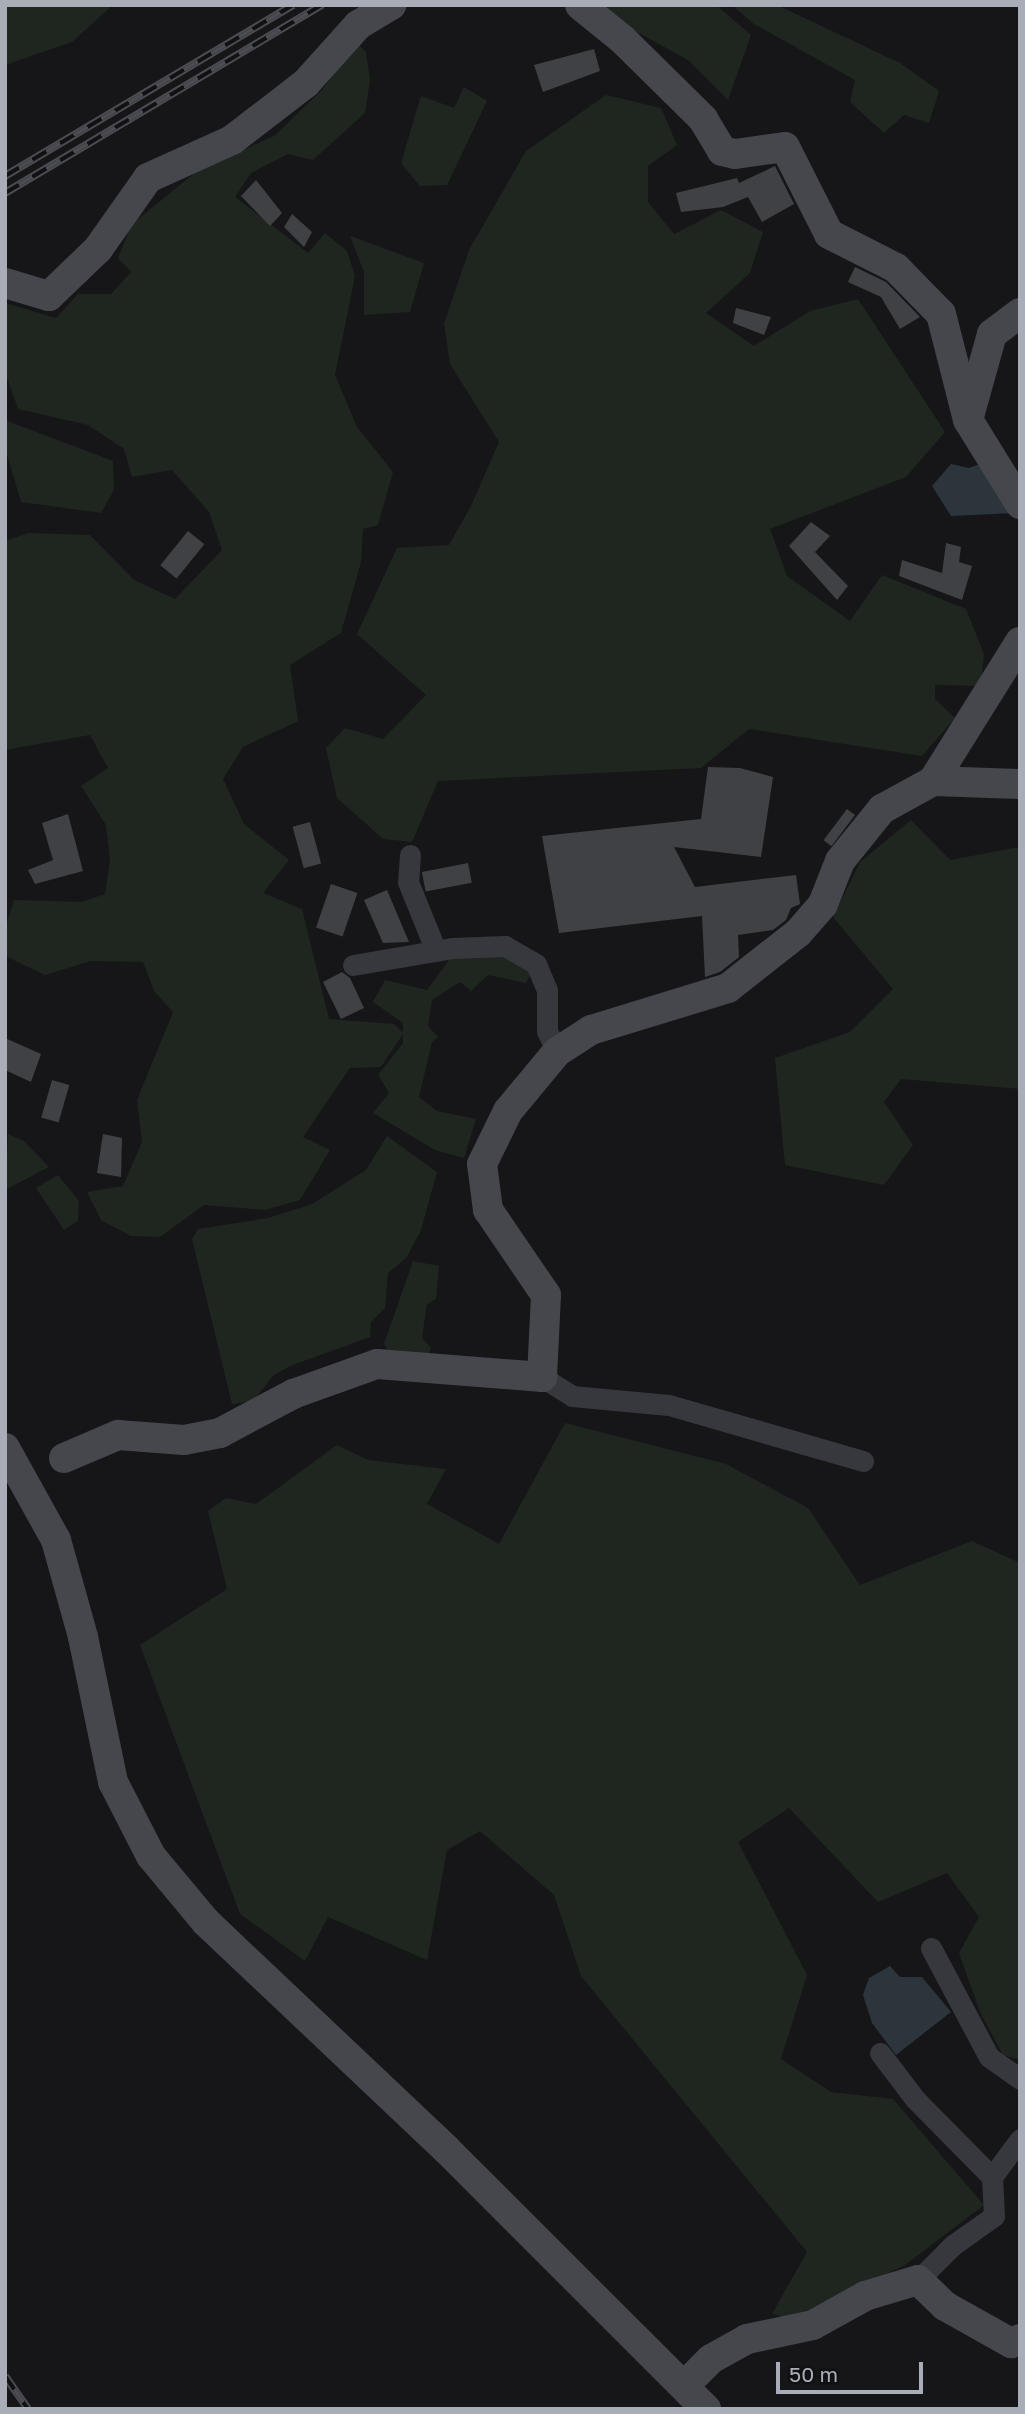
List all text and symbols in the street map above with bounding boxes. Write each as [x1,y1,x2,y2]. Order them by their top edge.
scale bar [780,2348,927,2392]
text: 50 m [789,2361,838,2387]

